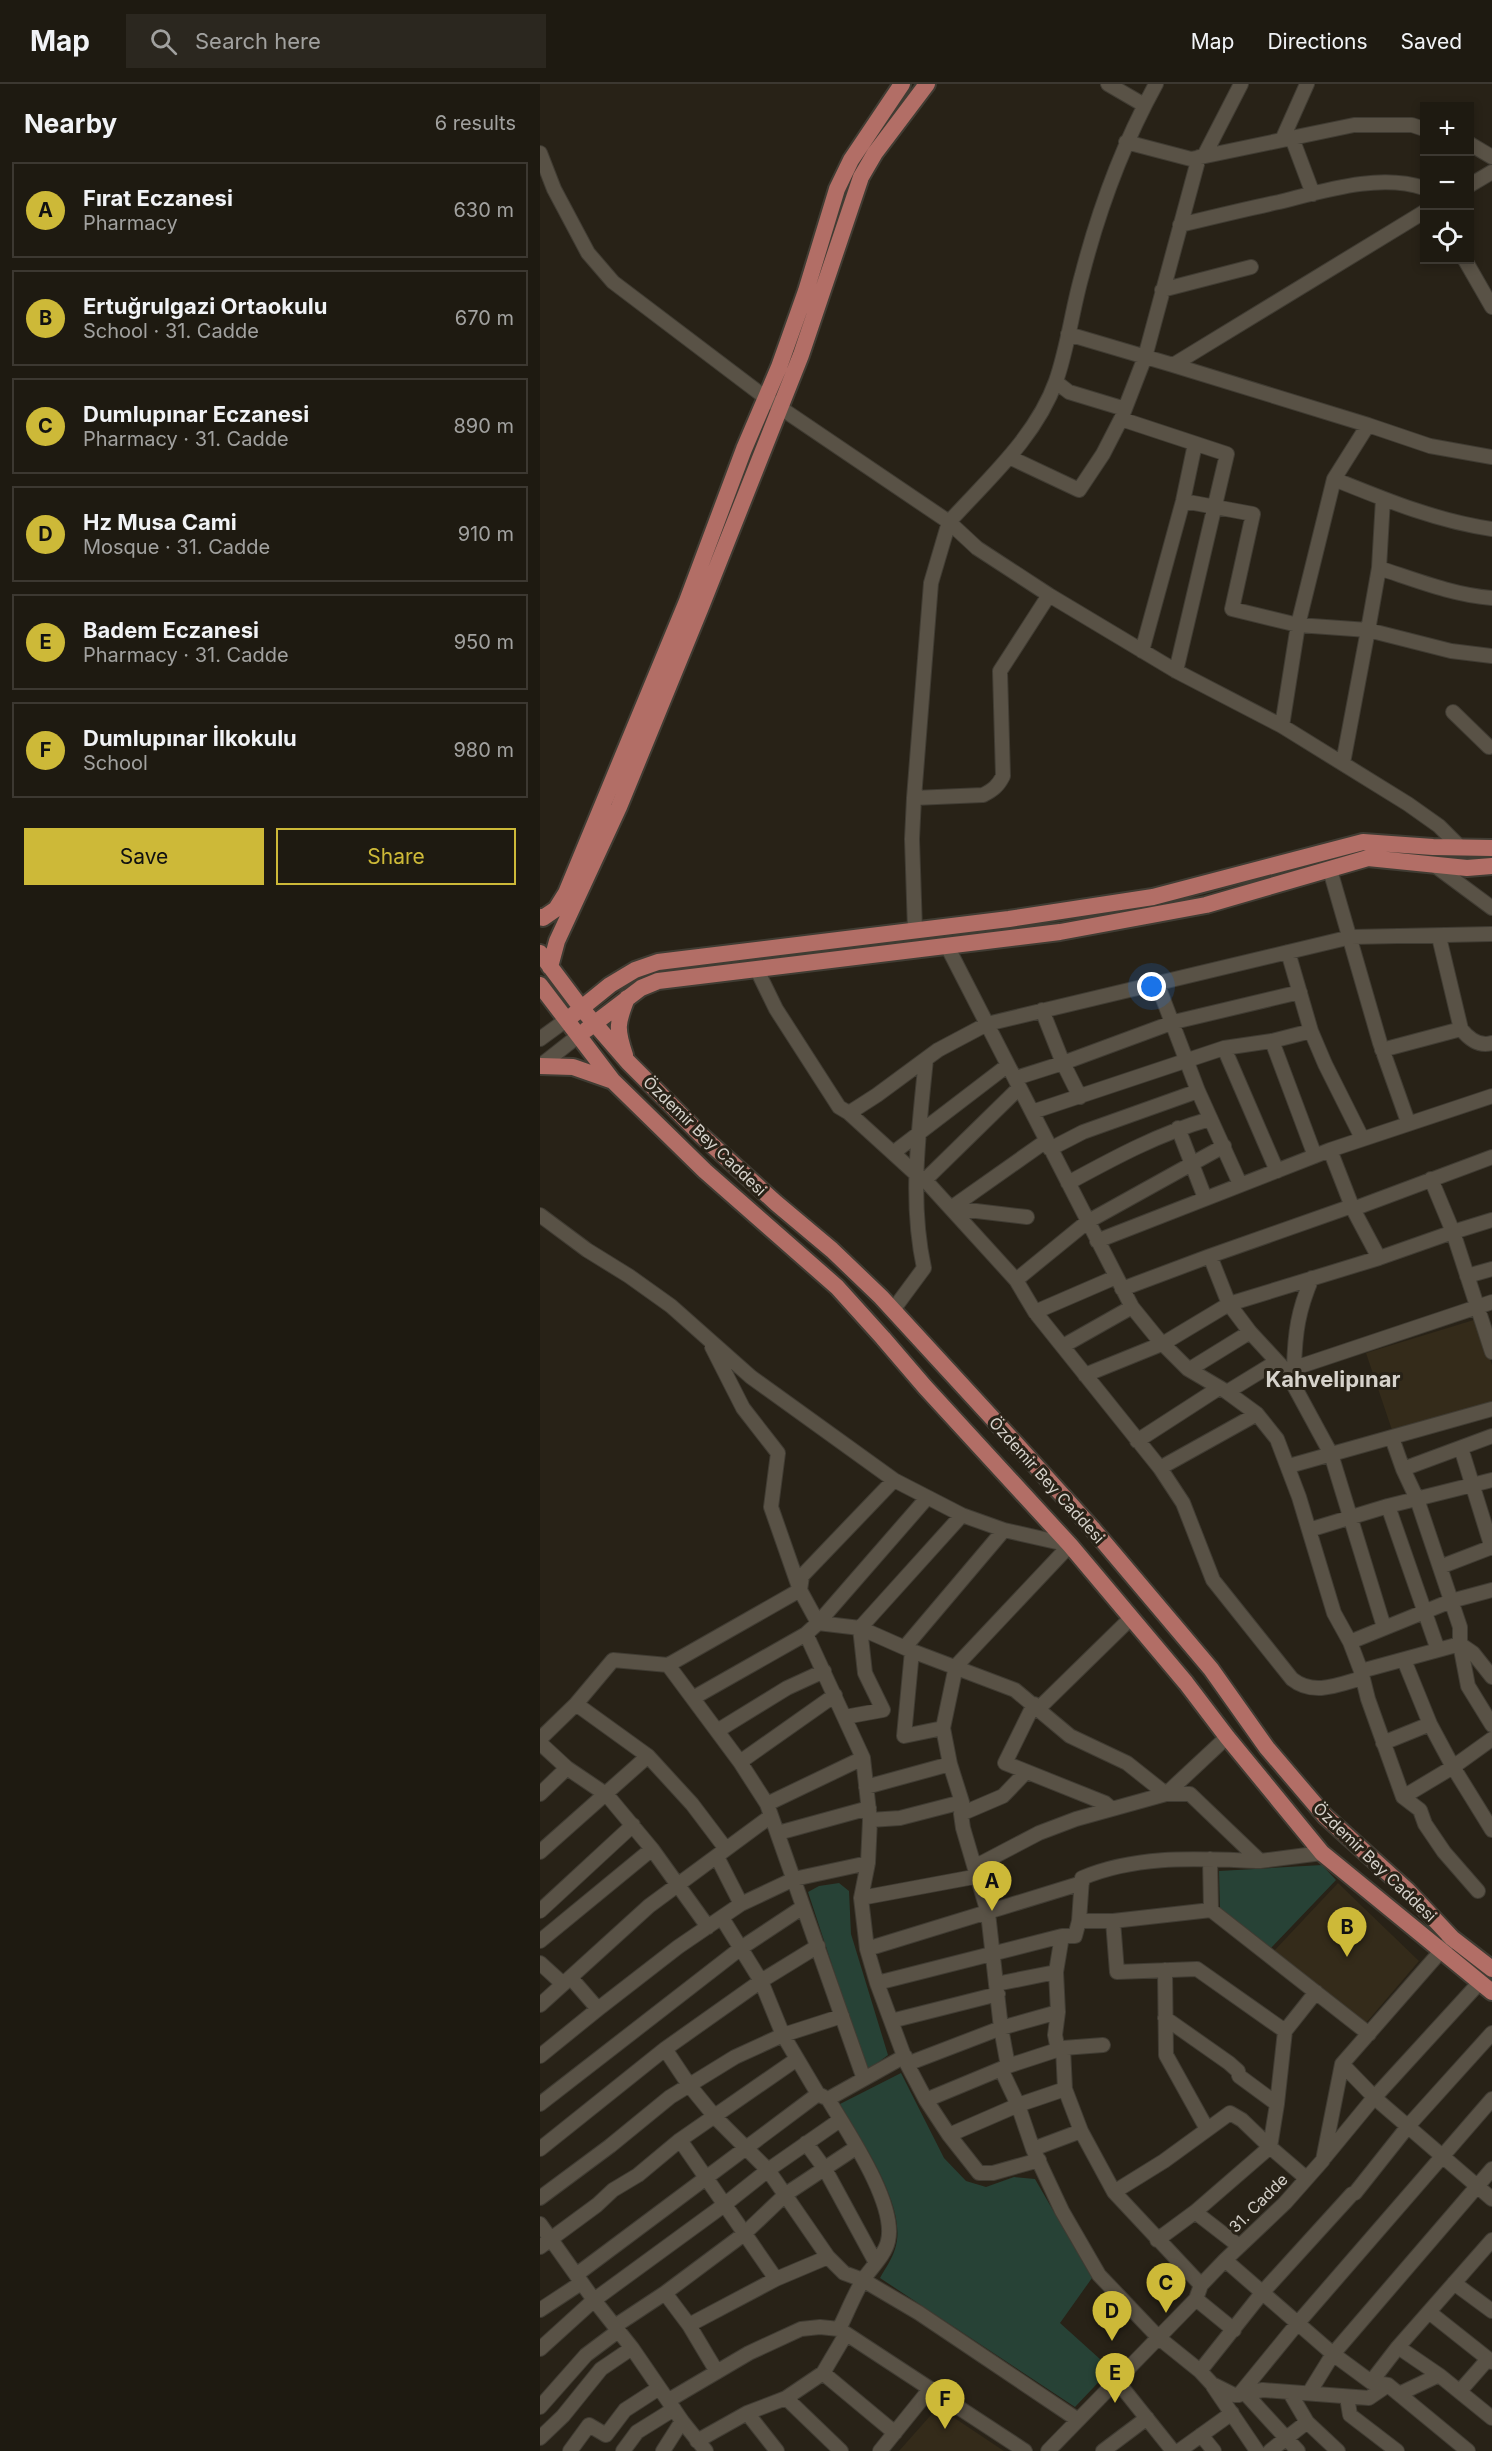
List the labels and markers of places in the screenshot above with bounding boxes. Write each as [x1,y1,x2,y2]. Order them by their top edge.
pin: A [972,1862,1012,1911]
pin: B [1328,1908,1366,1957]
pin: C [1146,2264,1186,2313]
pin: D [1092,2292,1132,2341]
pin: E [1096,2354,1134,2403]
pin: F [926,2380,964,2429]

